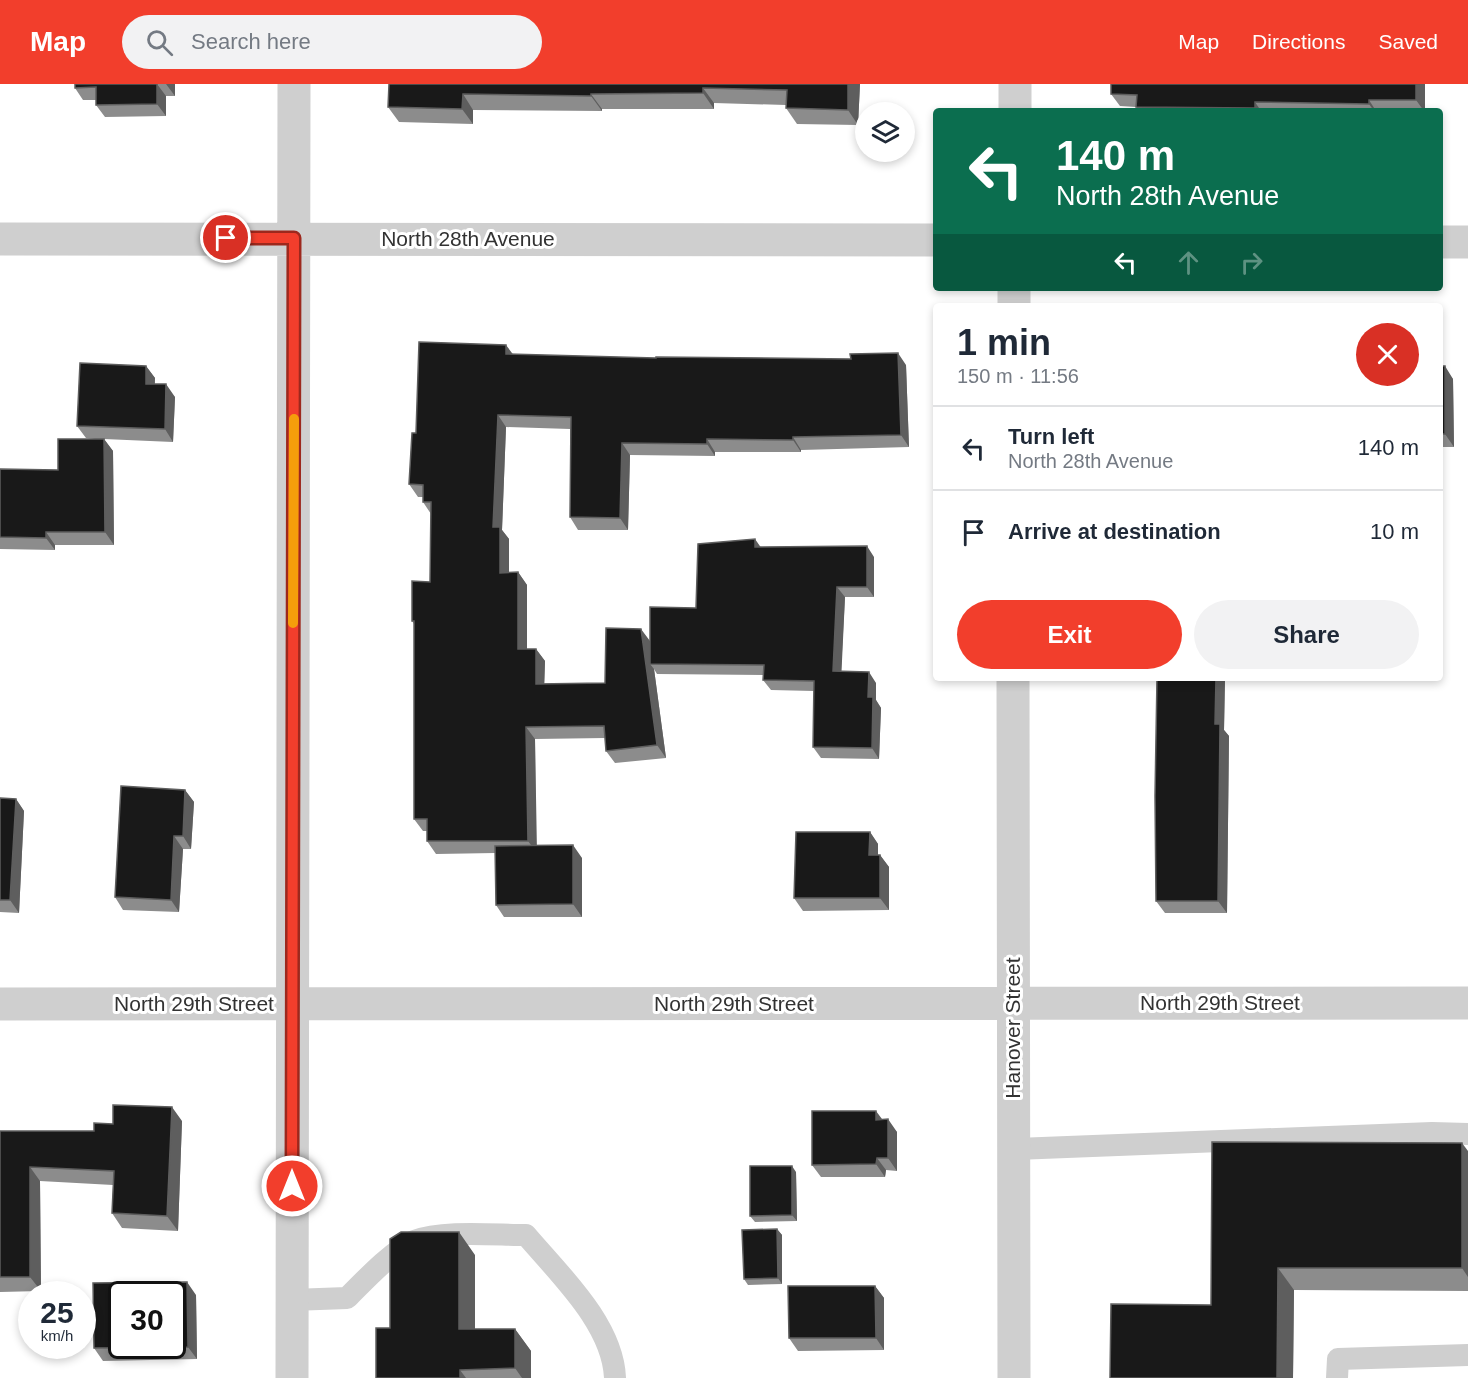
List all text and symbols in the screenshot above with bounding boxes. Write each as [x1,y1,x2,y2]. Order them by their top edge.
search box [122,15,542,69]
text: Map [30,26,86,57]
icon: search [143,26,176,59]
text: Search here [191,29,311,54]
text: Map [1178,30,1219,53]
text: Directions [1252,30,1345,53]
text: Saved [1378,30,1438,53]
map controls [855,102,915,162]
button: layers [855,102,915,162]
icon: left [957,132,1035,210]
text: 140 m [1056,132,1175,179]
text: North 28th Avenue [1056,181,1279,211]
pin [200,212,251,263]
icon: arrive [209,221,242,254]
street label: North 28th Avenue [381,227,555,250]
icon: left [1109,246,1142,279]
icon: ahead [1172,246,1205,279]
icon: right [1235,246,1268,279]
text: 1 min [957,322,1051,363]
button: close [1356,323,1419,386]
text: 150 m · 11:56 [957,365,1079,387]
text: Turn left [1008,424,1094,449]
icon: left [957,432,990,465]
text: 140 m [1358,435,1419,460]
text: North 28th Avenue [1008,450,1173,472]
icon: arrive [957,516,990,549]
text: Arrive at destination [1008,519,1221,544]
text: 10 m [1370,519,1419,544]
button: Exit [957,600,1182,669]
button: Share [1194,600,1419,669]
street label: Hanover Street [1001,957,1024,1099]
street label: North 29th Street [1140,991,1300,1014]
street label: North 29th Street [114,992,274,1015]
street label: North 29th Street [654,992,814,1015]
position arrow [260,1154,324,1218]
speed limit sign: 30 [108,1281,186,1359]
text: 25 [40,1296,74,1329]
text: km/h [41,1327,73,1344]

